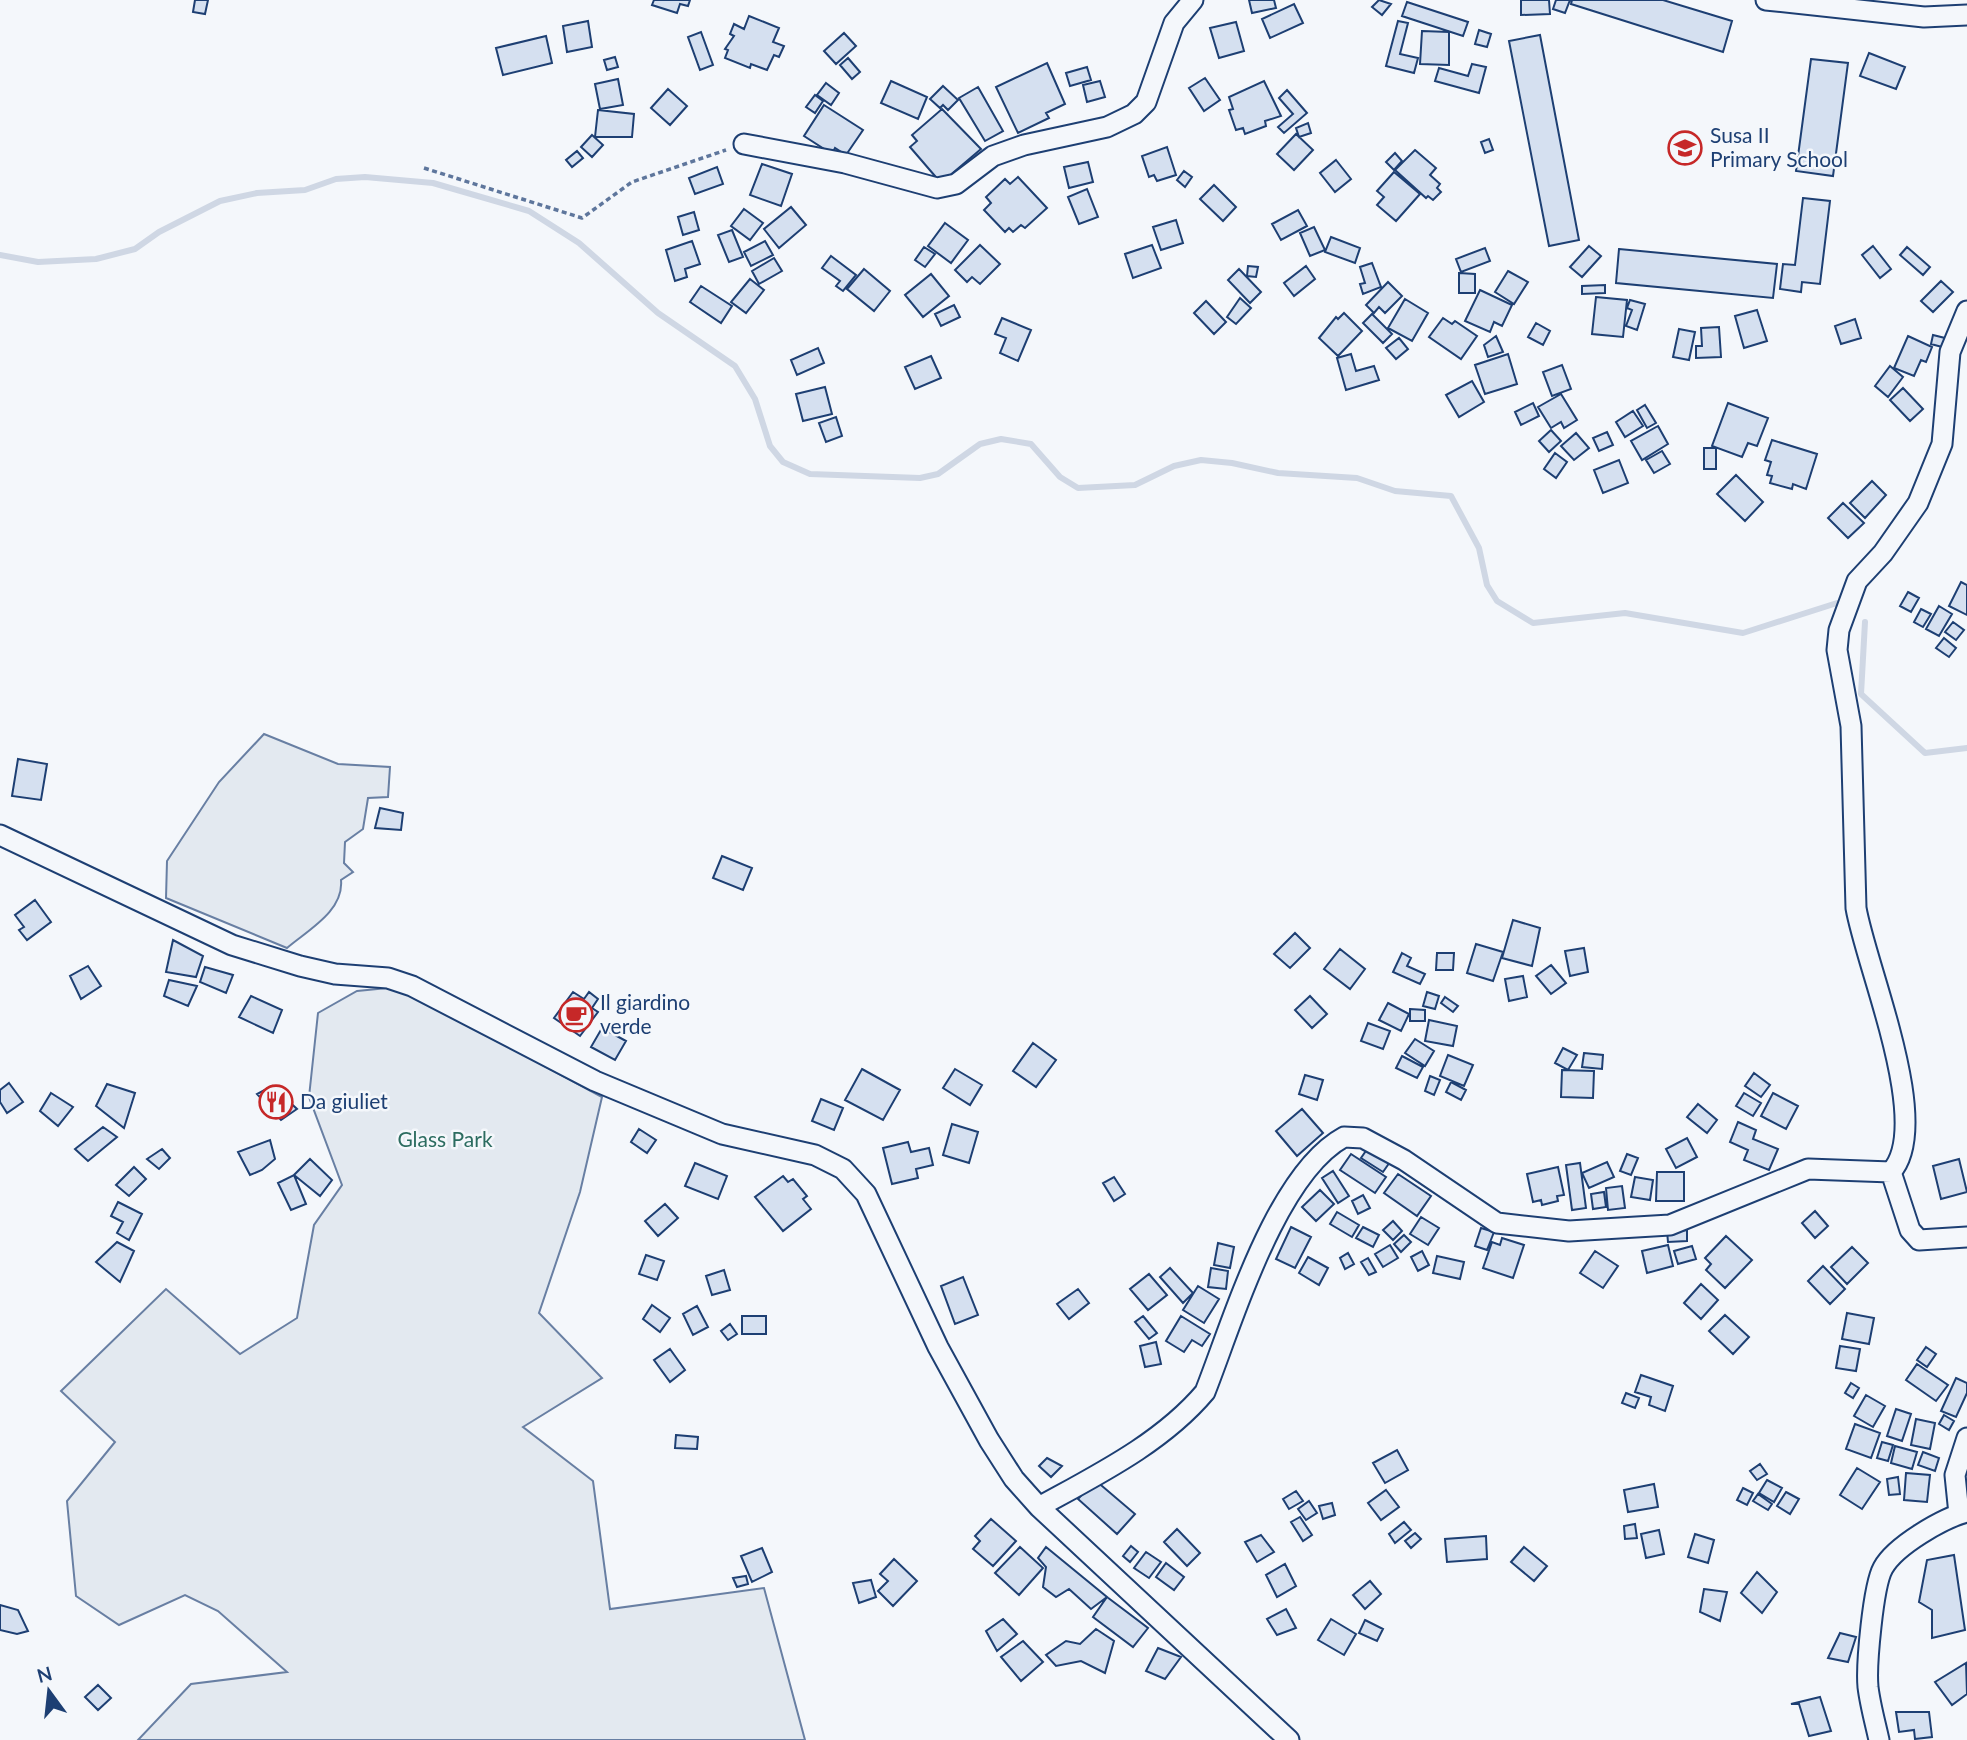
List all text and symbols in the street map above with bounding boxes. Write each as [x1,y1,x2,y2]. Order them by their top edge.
place label: Susa II Primary School [1710,122,1848,171]
school or university icon: Susa II Primary School [1666,129,1704,167]
place label: Il giardino verde [600,989,690,1038]
cafe icon: Il giardino verde [557,996,595,1034]
restaurant icon: Da giuliet [257,1083,295,1121]
place label: Da giuliet [300,1088,388,1113]
park label: Glass Park [397,1126,493,1151]
north arrow [14,1656,84,1726]
text: N [34,1661,55,1687]

